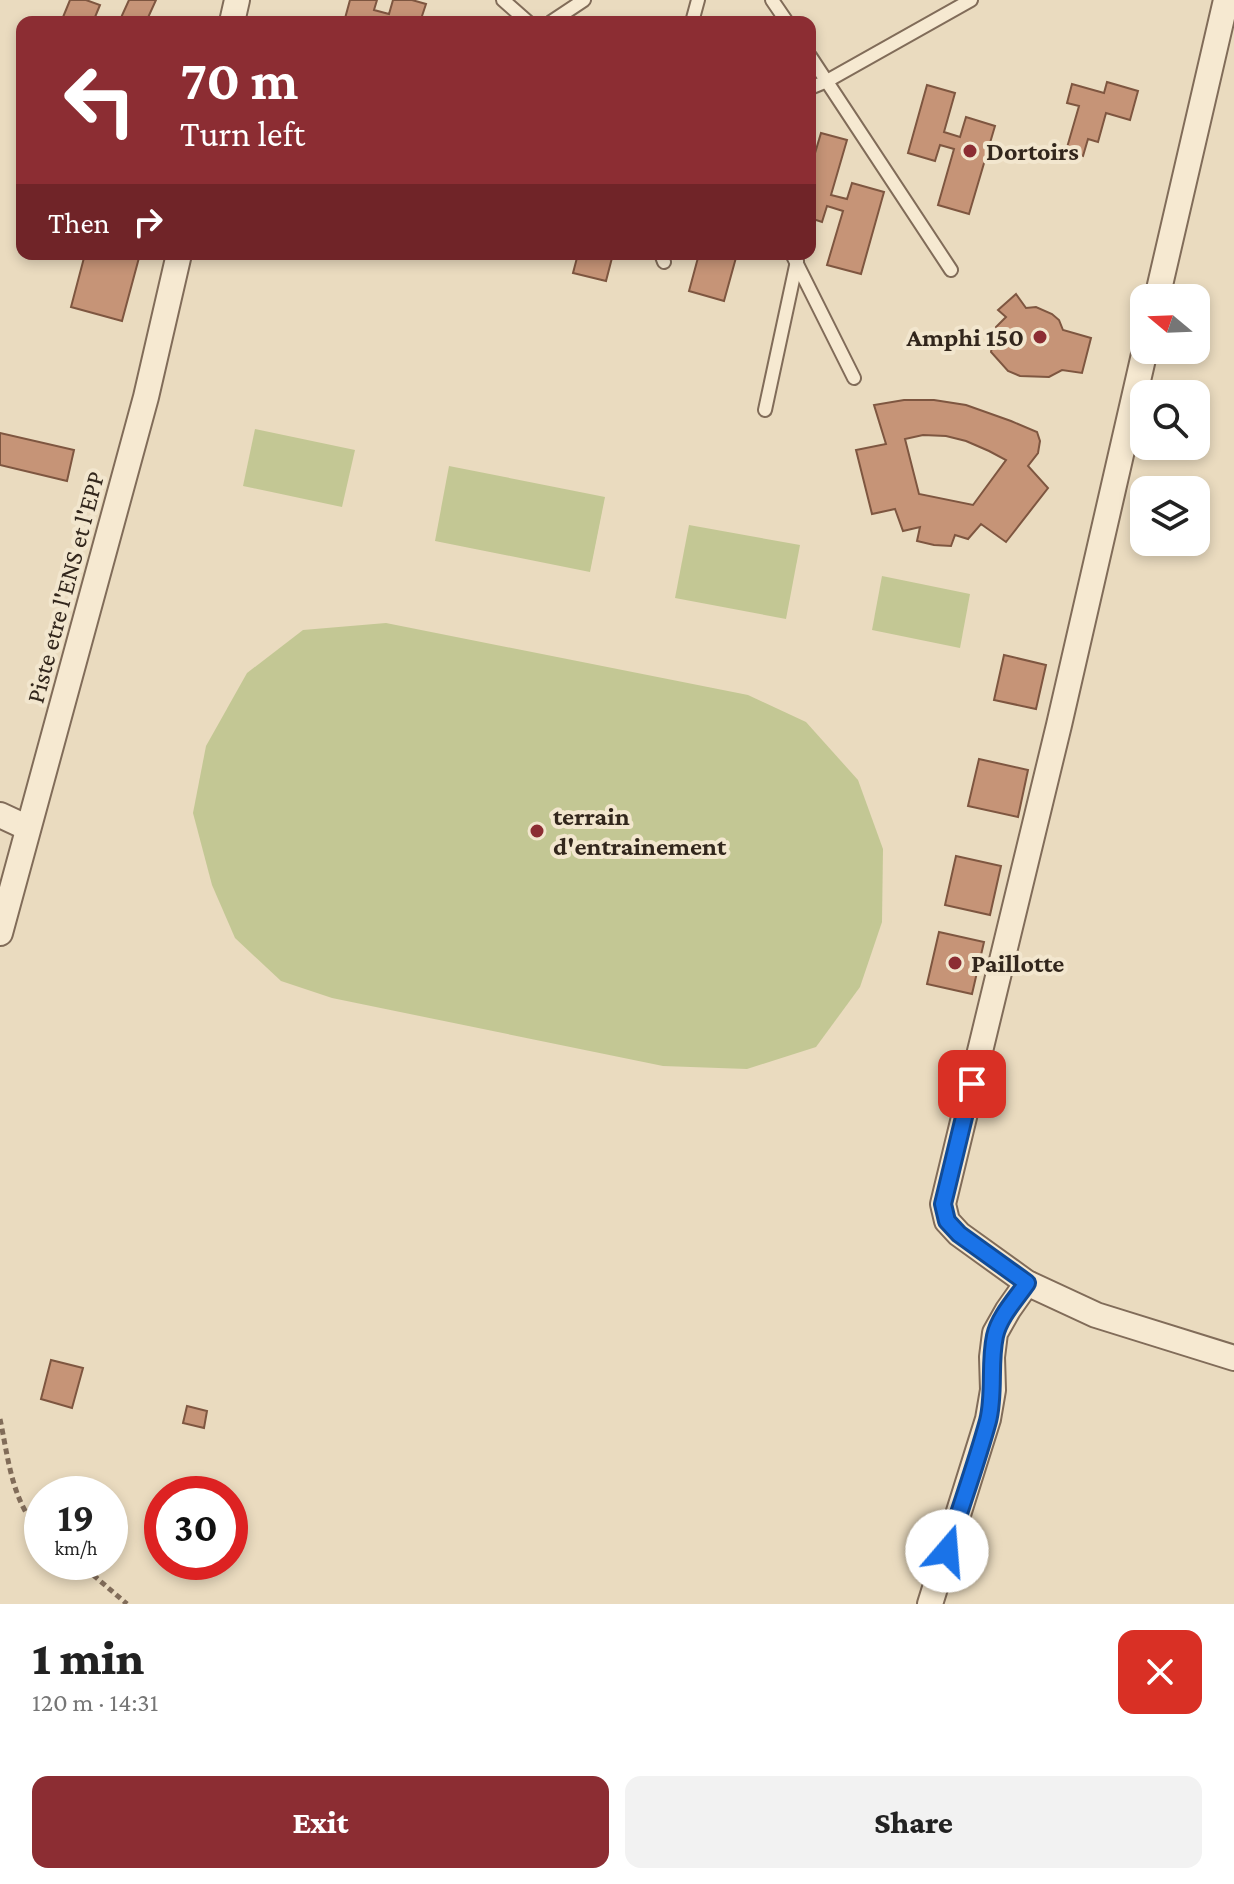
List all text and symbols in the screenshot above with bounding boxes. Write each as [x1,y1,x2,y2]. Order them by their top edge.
icon: left [48,48,152,152]
text: 70 m [180,49,299,111]
text: Turn left [180,114,305,154]
place label: Dortoirs [986,137,1079,166]
marker: Dortoirs [961,142,979,160]
icon: right [126,200,170,244]
text: Then [48,206,110,239]
north arrow [1130,284,1210,364]
map controls [1130,284,1210,556]
place label: Amphi 150 [905,323,1024,352]
marker: Amphi 150 [1031,328,1049,346]
button: search [1130,380,1210,460]
street label: Piste etre l'ENS et l'EPP [21,468,110,706]
button: layers [1130,476,1210,556]
place label: terrain d'entrainement [553,802,727,861]
marker: terrain d'entrainement [528,822,546,840]
place label: Paillotte [971,949,1064,978]
marker: Paillotte [946,954,964,972]
pin [938,1050,1006,1118]
icon: arrive [950,1062,994,1106]
speed limit sign: 30 [144,1476,248,1580]
text: 19 [58,1495,94,1540]
position arrow [905,1509,989,1593]
text: km/h [54,1537,98,1559]
button: close [1118,1630,1202,1714]
text: 1 min [32,1631,144,1684]
text: 120 m · 14:31 [32,1688,158,1717]
button: Exit [32,1776,609,1868]
button: Share [625,1776,1202,1868]

